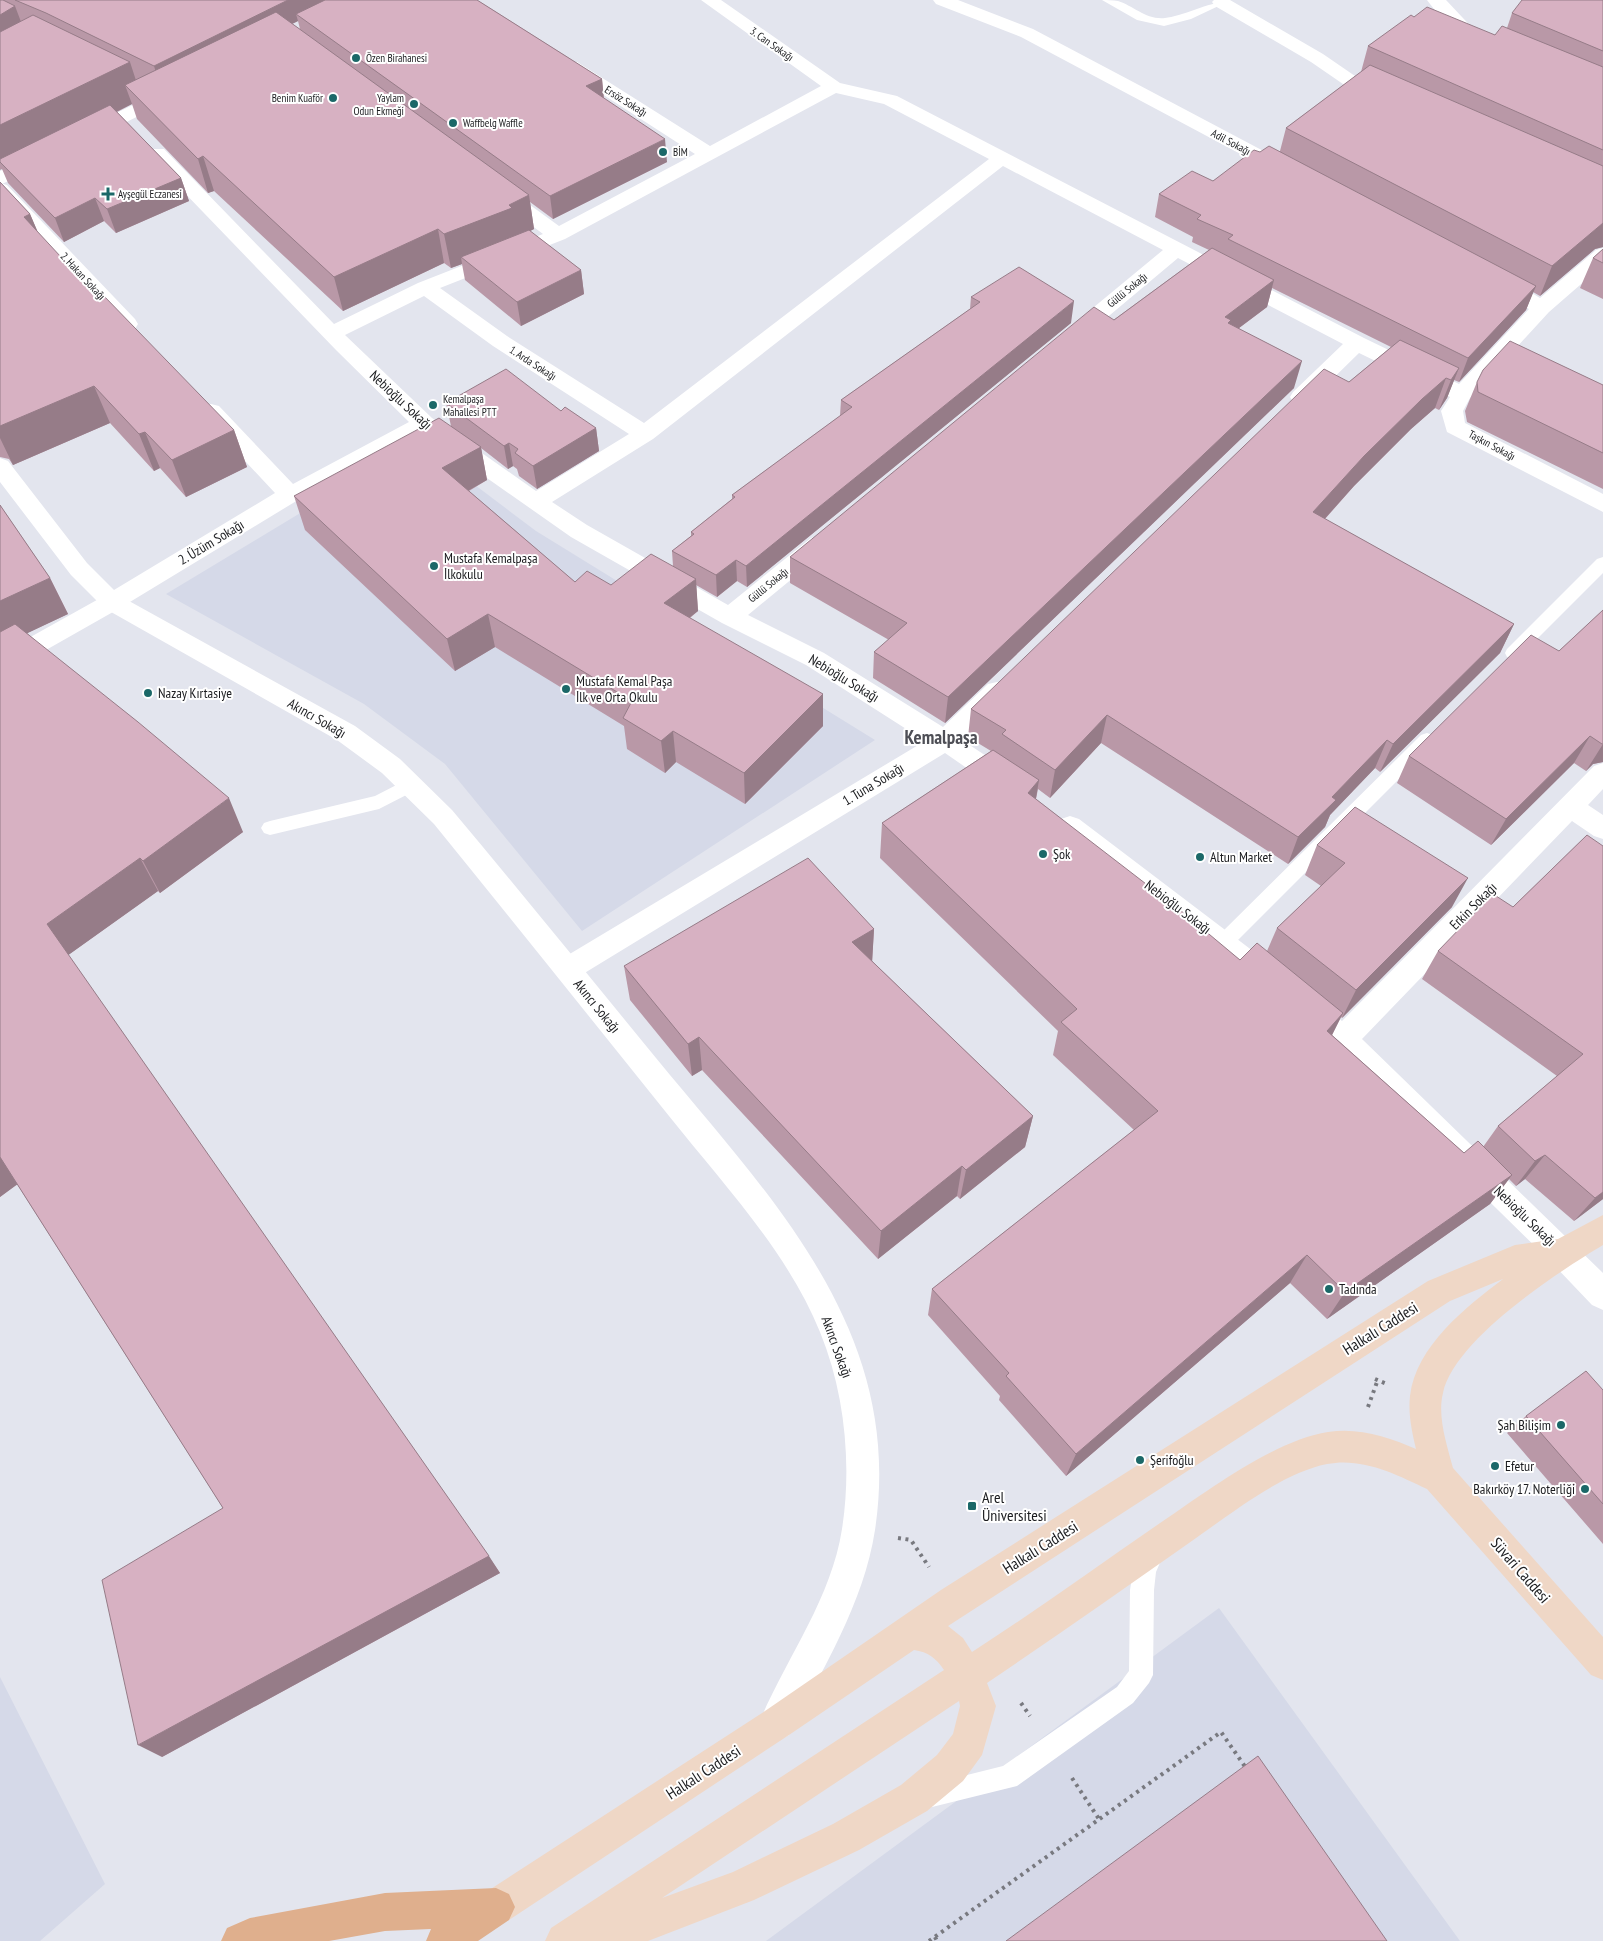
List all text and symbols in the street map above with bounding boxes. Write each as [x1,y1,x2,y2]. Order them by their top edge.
street label: 3. Can Sokağı [747,24,797,64]
place label: Özen Birahanesi [366,51,427,65]
marker: Özen Birahanesi [350,52,362,64]
street label: Ersöz Sokağı [602,83,650,119]
place label: Benim Kuaför [272,91,323,105]
place label: Yaylam Odun Ekmeği [354,91,404,118]
marker: Benim Kuaför [327,92,339,104]
marker: Yaylam Odun Ekmeği [408,98,420,110]
place label: Waffbelg Waffle [463,116,523,130]
marker: Waffbelg Waffle [447,117,459,129]
street label: Adil Sokağı [1209,126,1253,158]
place label: BİM [673,145,688,159]
marker: BİM [657,146,669,158]
place label: Ayşegül Eczanesi [118,187,182,201]
marker: Ayşegül Eczanesi [102,188,114,200]
street label: 2. Hakan Sokağı [57,249,109,303]
street label: Güllü Sokağı [1104,270,1150,310]
street label: 1. Arda Sokağı [507,343,559,383]
street label: Nebioğlu Sokağı [366,366,436,434]
place label: Kemalpaşa Mahallesi PTT [443,392,497,419]
marker: Kemalpaşa Mahallesi PTT [427,399,439,411]
street label: Taşkın Sokağı [1466,427,1518,463]
street label: 2. Üzüm Sokağı [175,515,247,569]
place label: Mustafa Kemalpaşa İlkokulu [444,549,537,583]
marker: Mustafa Kemalpaşa İlkokulu [428,560,440,572]
street label: Güllü Sokağı [745,565,791,605]
street label: Nebioğlu Sokağı [806,650,882,706]
place label: Mustafa Kemal Paşa İlk ve Orta Okulu [576,672,672,706]
marker: Mustafa Kemal Paşa İlk ve Orta Okulu [560,683,572,695]
place label: Nazay Kırtasiye [158,684,232,702]
marker: Nazay Kırtasiye [142,687,154,699]
street label: Akıncı Sokağı [285,694,349,742]
district label: Kemalpaşa [904,725,978,749]
street label: 1. Tuna Sokağı [839,759,907,809]
place label: Şok [1053,845,1071,863]
marker: Şok [1037,848,1049,860]
place label: Altun Market [1210,848,1272,866]
marker: Altun Market [1194,851,1206,863]
street label: Nebioğlu Sokağı [1141,876,1215,938]
street label: Erkin Sokağı [1446,879,1500,933]
street label: Akıncı Sokağı [570,975,624,1037]
street label: Nebioğlu Sokağı [1490,1182,1560,1250]
place label: Tadında [1339,1280,1377,1298]
marker: Tadında [1323,1283,1335,1295]
street label: Halkalı Caddesi [1339,1297,1421,1359]
street label: Akıncı Sokağı [818,1314,856,1380]
place label: Şah Bilişim [1497,1416,1551,1434]
marker: Şah Bilişim [1555,1419,1567,1431]
place label: Şerifoğlu [1150,1451,1194,1469]
marker: Şerifoğlu [1134,1454,1146,1466]
place label: Efetur [1505,1457,1534,1475]
marker: Efetur [1489,1460,1501,1472]
place label: Bakırköy 17. Noterliği [1473,1480,1575,1498]
marker: Bakırköy 17. Noterliği [1579,1483,1591,1495]
place label: Arel Üniversitesi [982,1487,1047,1525]
marker: Arel Üniversitesi [966,1500,978,1512]
street label: Halkalı Caddesi [999,1516,1081,1578]
street label: Süvari Caddesi [1487,1533,1555,1607]
street label: Halkalı Caddesi [662,1741,744,1803]

